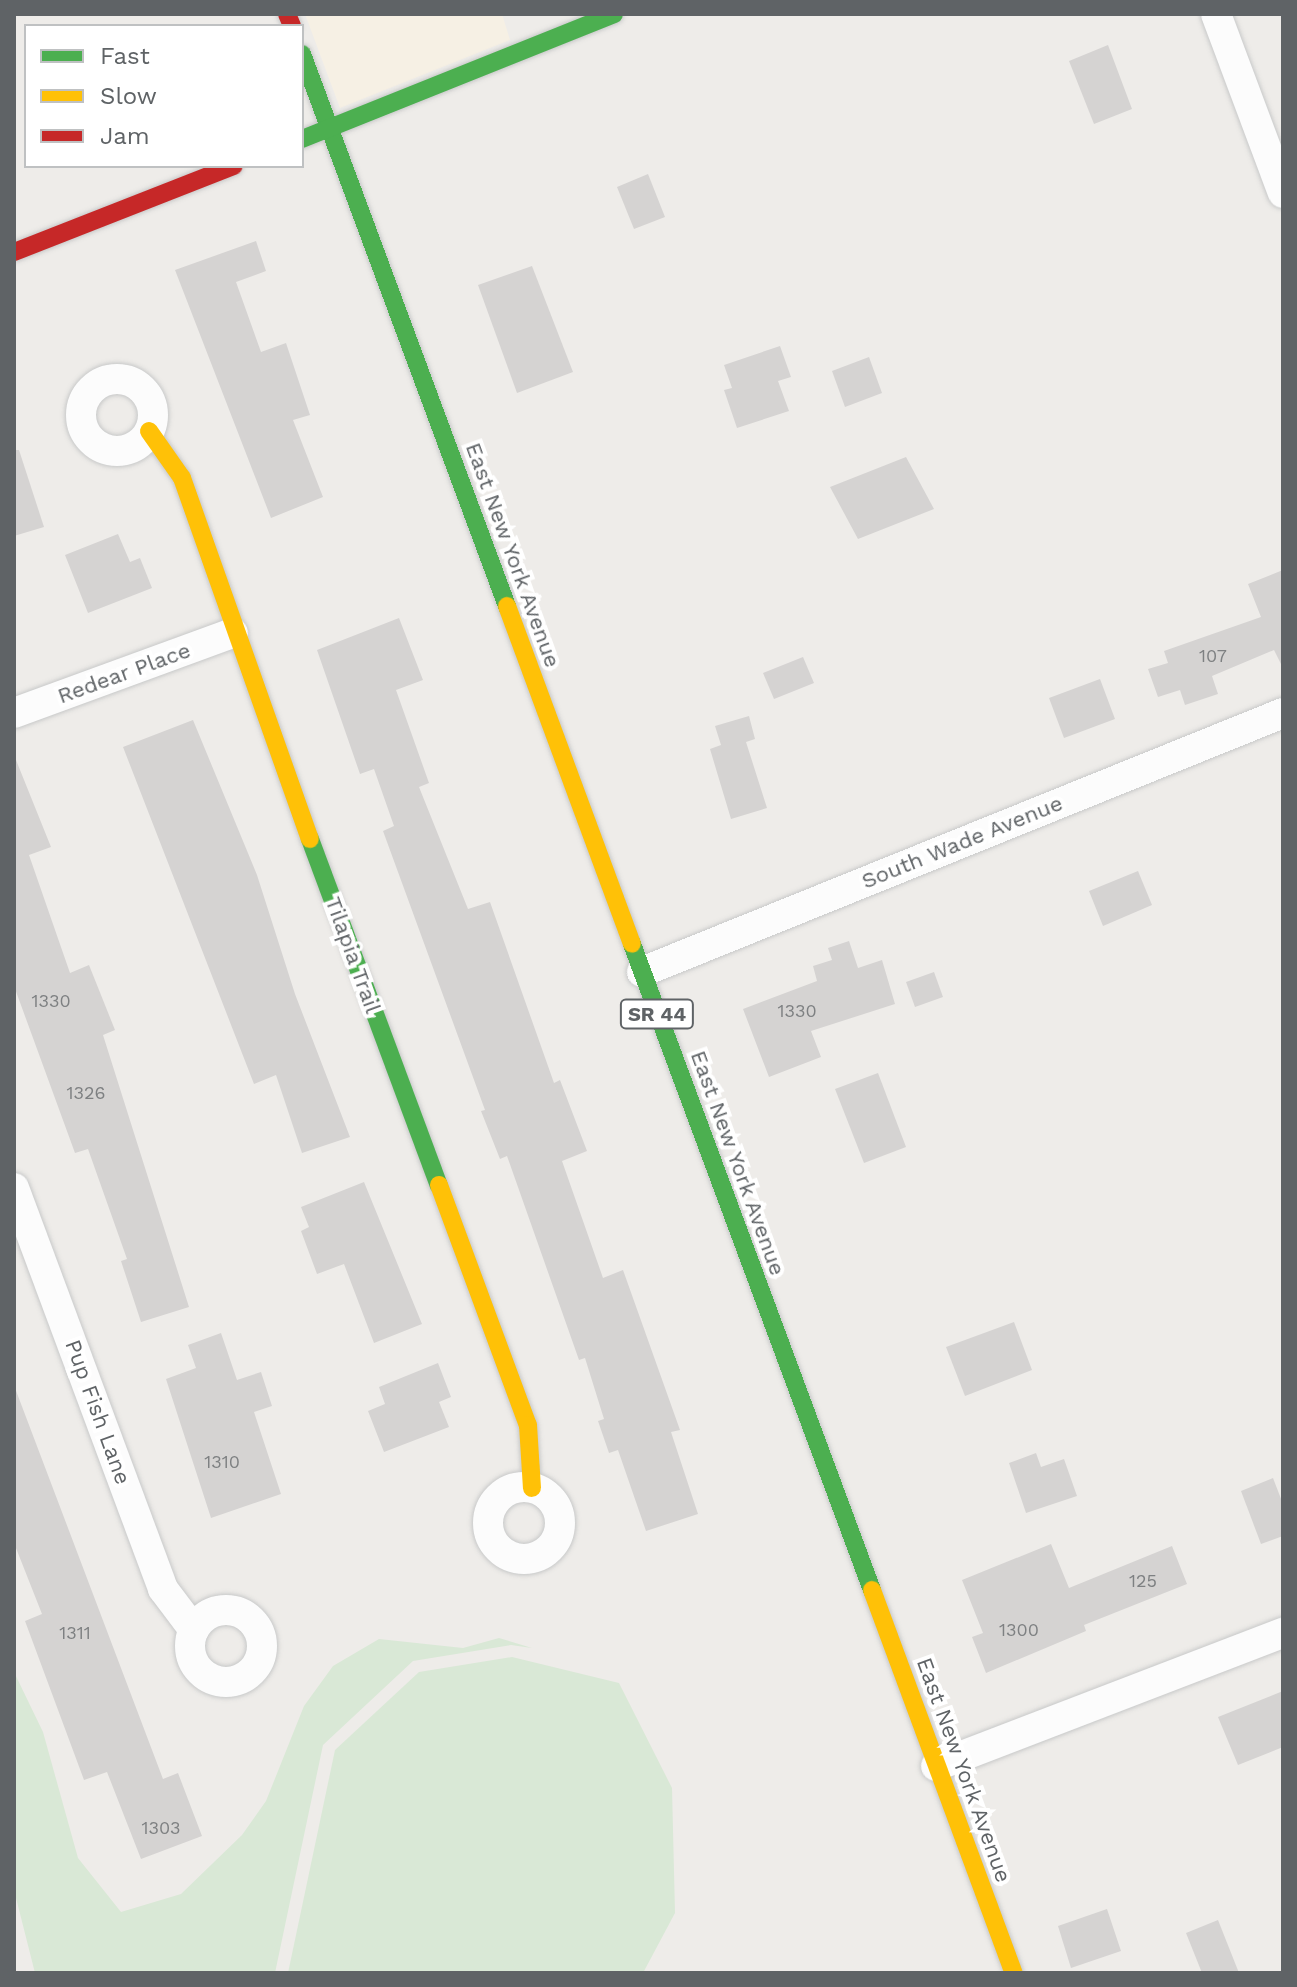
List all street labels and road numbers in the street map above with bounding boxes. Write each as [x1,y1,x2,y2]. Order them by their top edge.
street label: East New York Avenue [460,438,566,672]
street label: Redear Place [54,637,194,709]
street label: South Wade Avenue [857,789,1067,895]
street label: Tilapia Trail [320,893,386,1017]
road number: SR 44 [619,998,695,1030]
street label: East New York Avenue [685,1046,791,1280]
street label: Pup Fish Lane [60,1336,136,1488]
street label: East New York Avenue [911,1653,1017,1887]

